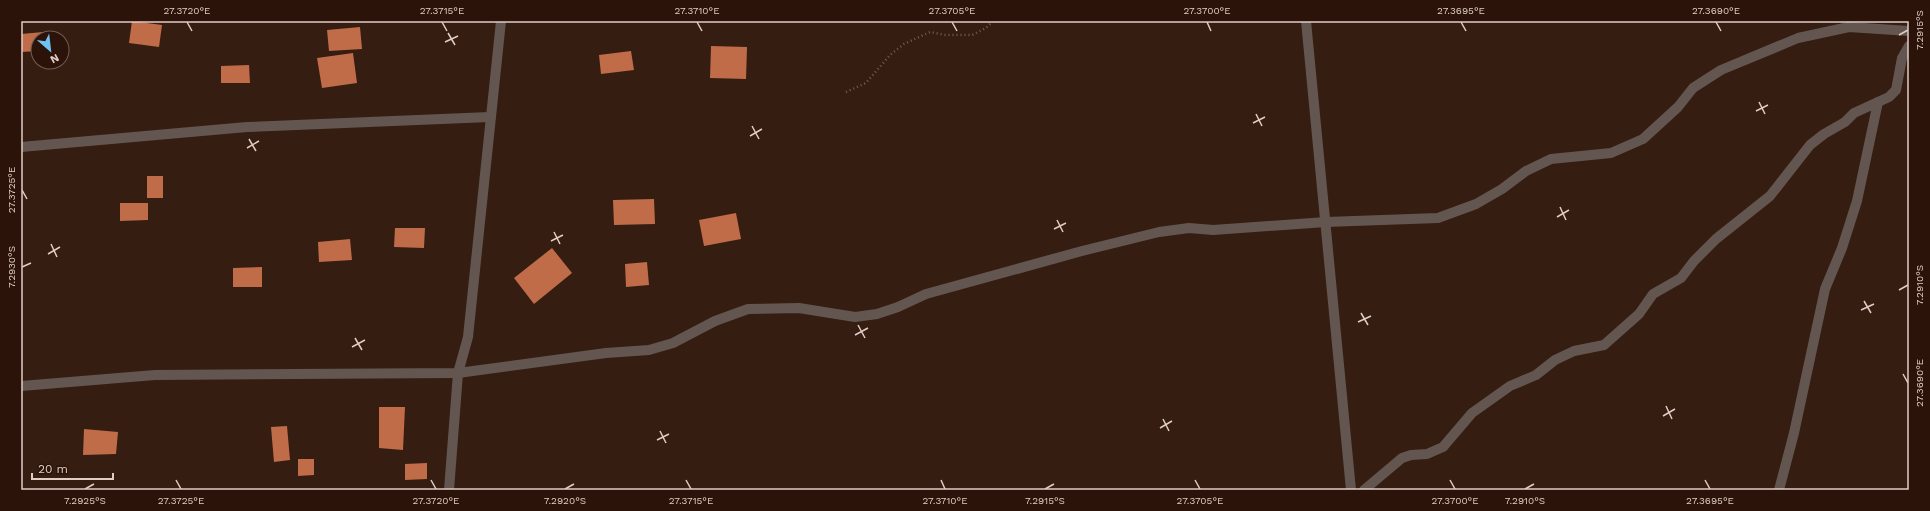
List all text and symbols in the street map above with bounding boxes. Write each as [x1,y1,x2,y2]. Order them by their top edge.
text: 27.3720°E [163,5,211,16]
text: 27.3715°E [420,5,464,16]
text: 27.3710°E [674,5,720,16]
text: 27.3705°E [929,5,975,16]
text: 27.3700°E [1183,5,1231,16]
text: 27.3695°E [1437,5,1485,16]
text: 27.3690°E [1692,5,1740,16]
text: 7.2915°S [1914,10,1925,50]
north arrow [30,30,70,70]
text: N [48,51,61,66]
text: 27.3725°E [6,167,17,213]
text: 7.2930°S [6,246,17,288]
text: 7.2910°S [1914,265,1925,305]
text: 27.3690°E [1914,359,1925,407]
scale bar [32,455,113,481]
text: 20 m [38,462,68,476]
text: 7.2925°S [64,495,106,506]
text: 27.3725°E [158,495,204,506]
text: 27.3720°E [412,495,460,506]
text: 7.2920°S [544,495,586,506]
text: 27.3715°E [669,495,713,506]
text: 27.3710°E [922,495,968,506]
text: 7.2915°S [1025,495,1065,506]
text: 27.3705°E [1177,495,1223,506]
text: 27.3700°E [1431,495,1479,506]
text: 7.2910°S [1505,495,1545,506]
text: 27.3695°E [1686,495,1734,506]

